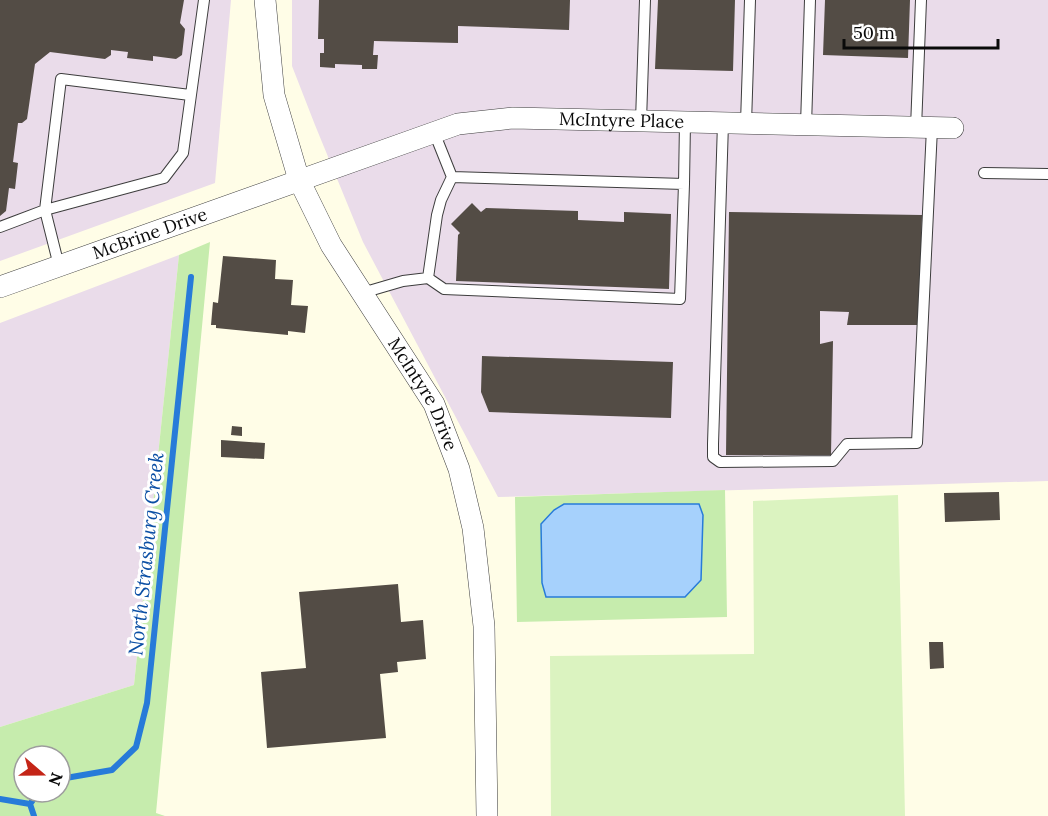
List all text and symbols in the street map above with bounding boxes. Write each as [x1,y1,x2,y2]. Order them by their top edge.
scale bar [844,12,998,50]
text: 50 m [853,21,895,44]
street label: McIntyre Place [559,107,685,133]
street label: McBrine Drive [89,202,210,264]
street label: McIntyre Drive [383,333,463,454]
water label: North Strasburg Creek [122,451,169,657]
north arrow [12,744,72,804]
text: N [45,770,68,788]

